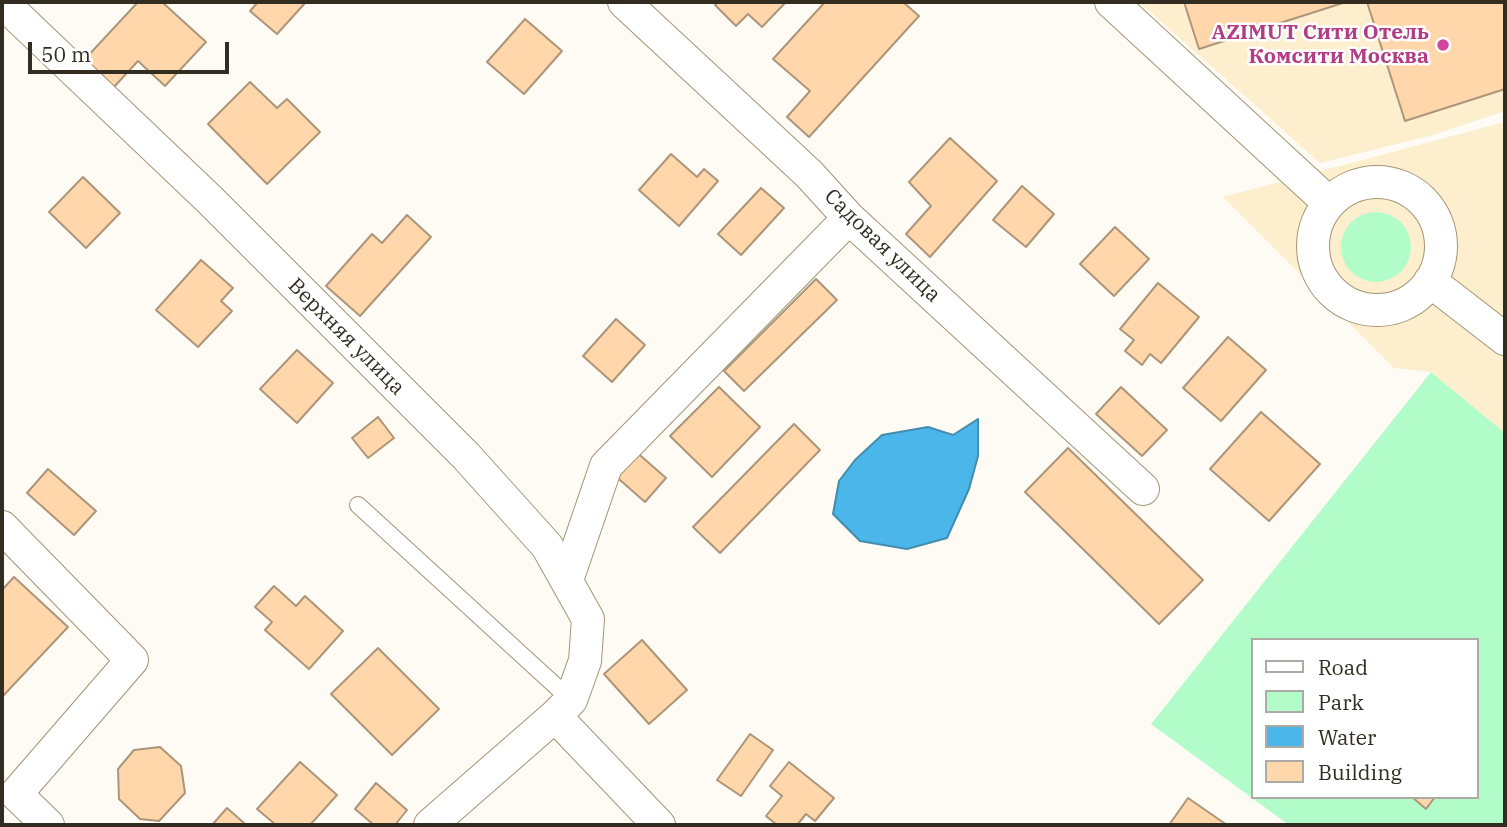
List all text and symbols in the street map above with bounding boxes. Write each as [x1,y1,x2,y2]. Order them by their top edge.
place label: AZIMUT Сити Отель Комсити Москва [1212,20,1429,70]
scale bar [32,28,233,72]
marker: AZIMUT Сити Отель Комсити Москва [1435,37,1451,53]
text: 50 m [41,40,91,68]
street label: Садовая улица [819,184,945,308]
street label: Верхняя улица [282,273,410,401]
legend [1252,638,1479,799]
text: Road [1318,653,1368,681]
text: Park [1318,688,1364,716]
text: Water [1318,723,1376,751]
text: Building [1318,758,1402,786]

